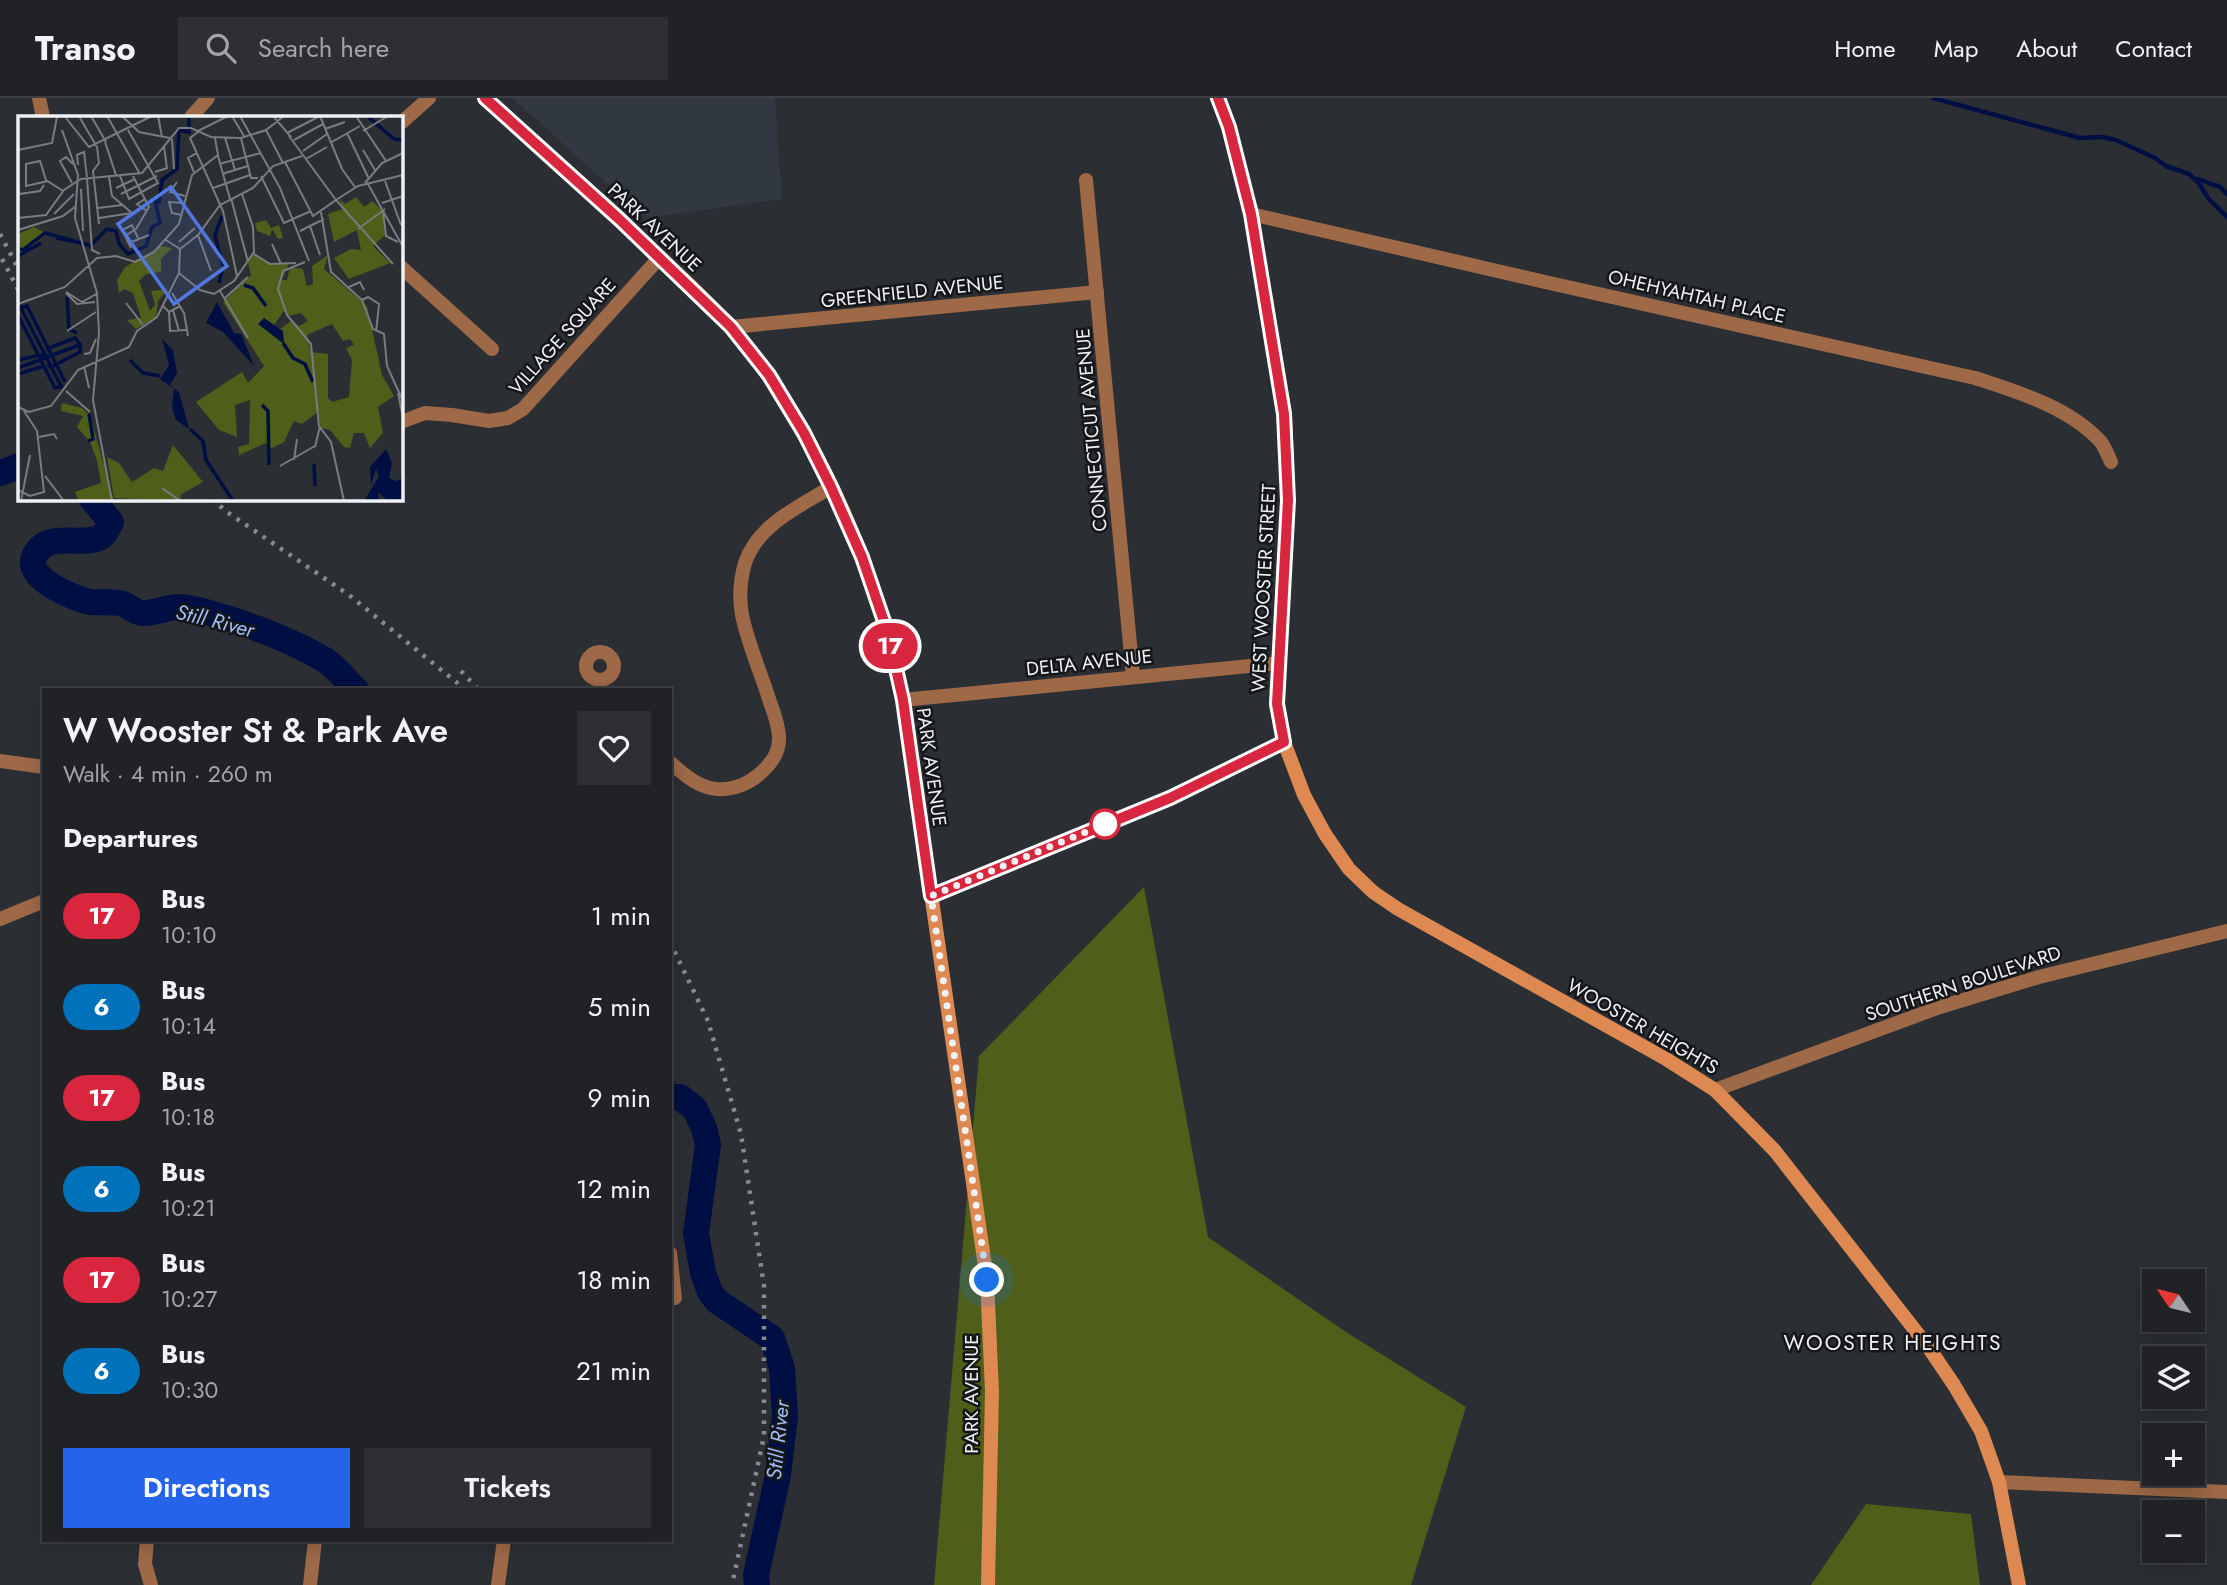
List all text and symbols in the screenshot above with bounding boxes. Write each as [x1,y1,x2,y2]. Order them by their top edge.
search box [178,17,668,80]
text: Transo [35,25,136,72]
icon: search [202,29,240,67]
text: Search here [258,29,389,67]
text: Home [1834,31,1896,66]
text: Map [1934,31,1978,66]
text: About [2016,31,2077,66]
text: Contact [2115,31,2192,66]
inset map [18,116,402,500]
street label: PARK AVENUE [602,177,708,278]
street label: OHEHYAHTAH PLACE [1606,263,1788,330]
street label: GREENFIELD AVENUE [819,268,1005,315]
street label: VILLAGE SQUARE [503,272,622,401]
street label: CONNECTICUT AVENUE [1069,327,1114,533]
street label: WEST WOOSTER STREET [1245,483,1282,693]
water label: Still River [173,597,258,645]
line badge: 17 [858,623,922,669]
text: 17 [877,628,903,663]
street label: DELTA AVENUE [1025,642,1153,683]
street label: PARK AVENUE [910,706,953,828]
text: W Wooster St & Park Ave [63,707,448,754]
button: heart [577,711,651,785]
text: Walk · 4 min · 260 m [63,757,273,791]
unlabelled marker [1090,809,1120,839]
text: Departures [63,819,198,857]
text: Bus [161,880,205,918]
text: 1 min [591,897,651,935]
text: 17 [88,898,115,933]
text: 10:10 [161,918,216,952]
street label: SOUTHERN BOULEVARD [1862,939,2065,1028]
text: Bus [161,971,205,1009]
street label: WOOSTER HEIGHTS [1562,972,1723,1081]
text: 5 min [588,988,651,1026]
text: 6 [93,989,110,1024]
text: 10:14 [161,1009,216,1043]
text: Bus [161,1062,205,1100]
text: 9 min [588,1079,651,1117]
text: 17 [88,1080,115,1115]
text: 10:18 [161,1100,215,1134]
text: Bus [161,1153,205,1191]
text: 12 min [576,1170,651,1208]
text: 6 [93,1171,110,1206]
text: 10:21 [161,1191,216,1225]
text: Bus [161,1244,205,1282]
text: 18 min [577,1261,651,1299]
text: 17 [88,1262,115,1297]
your location [969,1262,1004,1297]
north arrow [2142,1269,2205,1332]
map controls [2142,1269,2205,1563]
text: 10:27 [161,1282,217,1316]
district label: WOOSTER HEIGHTS [1784,1328,2002,1358]
street label: PARK AVENUE [958,1334,985,1454]
text: Bus [161,1335,205,1373]
button: layers [2142,1346,2205,1409]
text: 21 min [576,1352,651,1390]
text: 6 [93,1353,110,1388]
text: 10:30 [161,1373,218,1407]
water label: Still River [759,1398,797,1481]
button: + [2142,1423,2205,1486]
button: Directions [63,1448,350,1528]
button: Tickets [364,1448,651,1528]
button: − [2142,1500,2205,1563]

